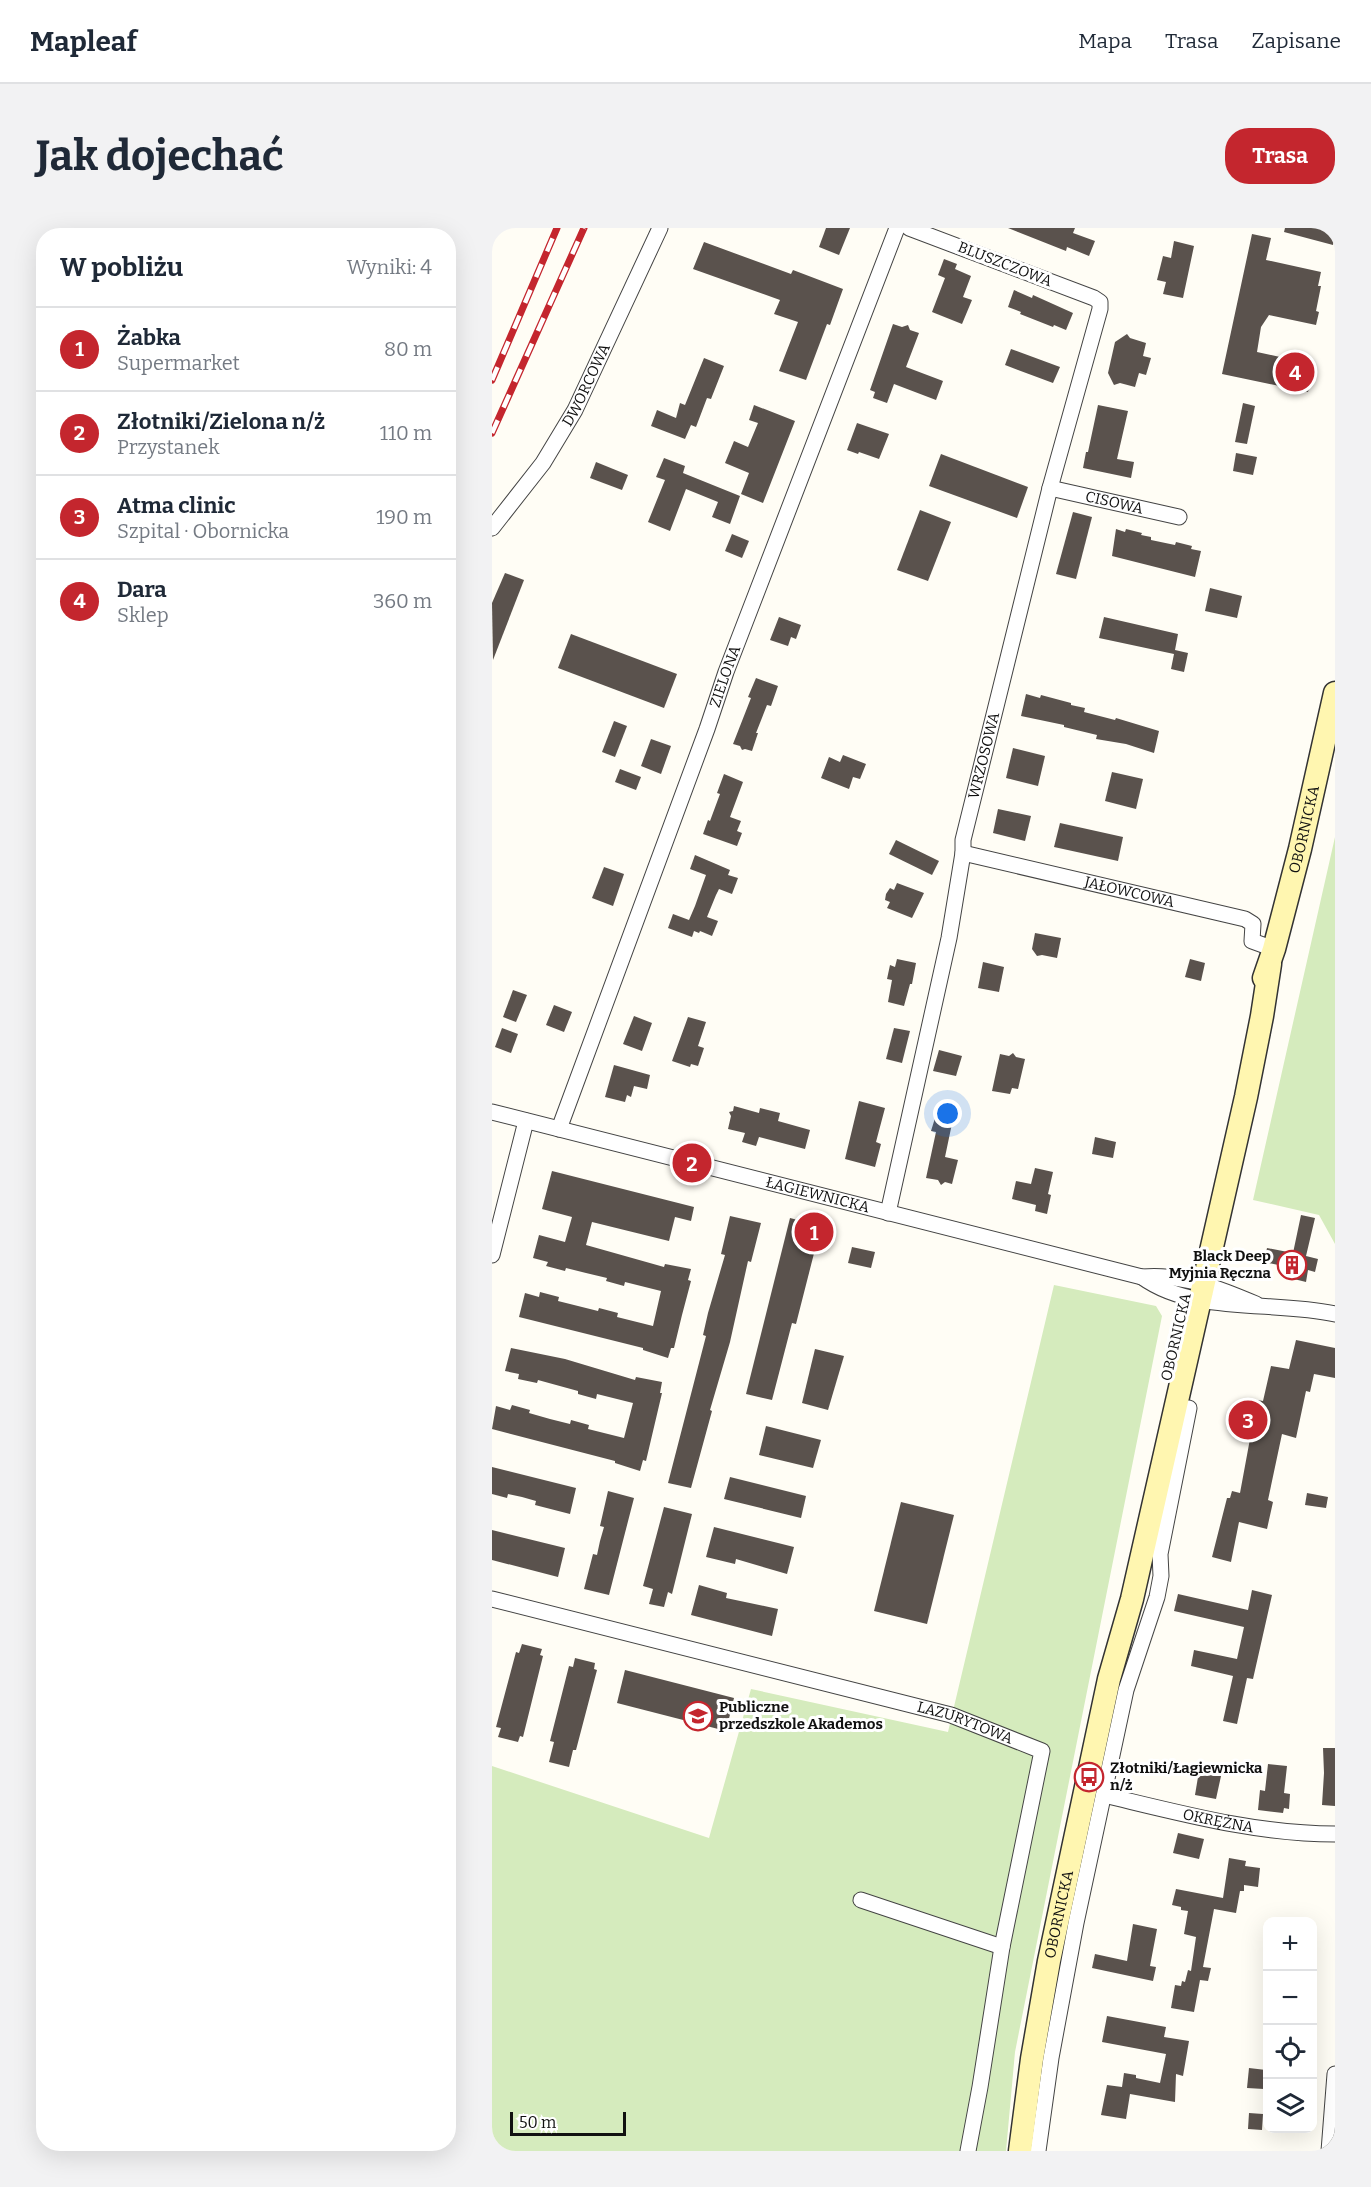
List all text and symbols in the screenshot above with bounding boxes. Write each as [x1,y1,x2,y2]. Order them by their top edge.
text: Mapleaf [30,25,137,58]
text: Mapa [1078,28,1132,54]
text: Trasa [1165,28,1218,54]
text: Zapisane [1251,28,1341,54]
button: Trasa [1225,128,1335,184]
text: Jak dojechać [36,131,284,181]
street label: BLUSZCZOWA [955,238,1055,290]
text: W pobliżu [60,252,183,283]
text: Wyniki: 4 [347,255,432,279]
text: Żabka [117,324,181,351]
text: 1 [75,337,84,361]
text: 80 m [384,337,432,361]
street label: DWORCOWA [558,340,614,430]
pin: 4 [1276,350,1314,394]
text: Supermarket [117,351,240,375]
text: Złotniki/Zielona n/ż [117,408,325,435]
text: 2 [74,421,85,445]
text: 110 m [380,421,432,445]
text: Przystanek [117,435,219,459]
street label: CISOWA [1084,487,1145,518]
text: Atma clinic [117,492,236,519]
text: 3 [74,505,85,529]
text: 190 m [376,505,432,529]
text: Szpital · Obornicka [117,519,289,543]
text: Dara [117,576,167,603]
text: 4 [73,589,86,613]
text: 360 m [373,589,432,613]
text: Sklep [117,603,169,627]
street label: ZIELONA [706,643,745,710]
street label: WRZOSOWA [965,710,1003,801]
street label: OBORNICKA [1285,783,1323,875]
street label: JAŁOWCOWA [1082,873,1177,911]
your location [933,1099,962,1128]
pin: 2 [672,1140,712,1186]
street label: ŁAGIEWNICKA [764,1173,872,1217]
pin: 1 [794,1210,834,1254]
place label: Black Deep Myjnia Ręczna [1169,1247,1272,1282]
building icon: Black Deep Myjnia Ręczna [1276,1249,1308,1281]
street label: OBORNICKA [1157,1291,1195,1383]
pin: 3 [1228,1398,1268,1442]
place label: Publiczne przedszkole Akademos [719,1698,883,1733]
street label: LAZURYTOWA [915,1698,1016,1748]
school or university icon: Publiczne przedszkole Akademos [682,1700,714,1732]
place label: Złotniki/Łagiewnicka n/ż [1110,1759,1263,1794]
bus stop icon: Złotniki/Łagiewnicka n/ż [1073,1761,1105,1793]
street label: OKRĘŻNA [1181,1805,1255,1836]
street label: OBORNICKA [1041,1868,1077,1960]
map controls [1263,1917,1317,2133]
button: + [1263,1917,1317,1971]
button: − [1263,1971,1317,2025]
button: locate [1263,2025,1317,2079]
button: layers [1263,2079,1317,2133]
scale bar [510,2109,626,2136]
text: 50 m [519,2113,556,2132]

